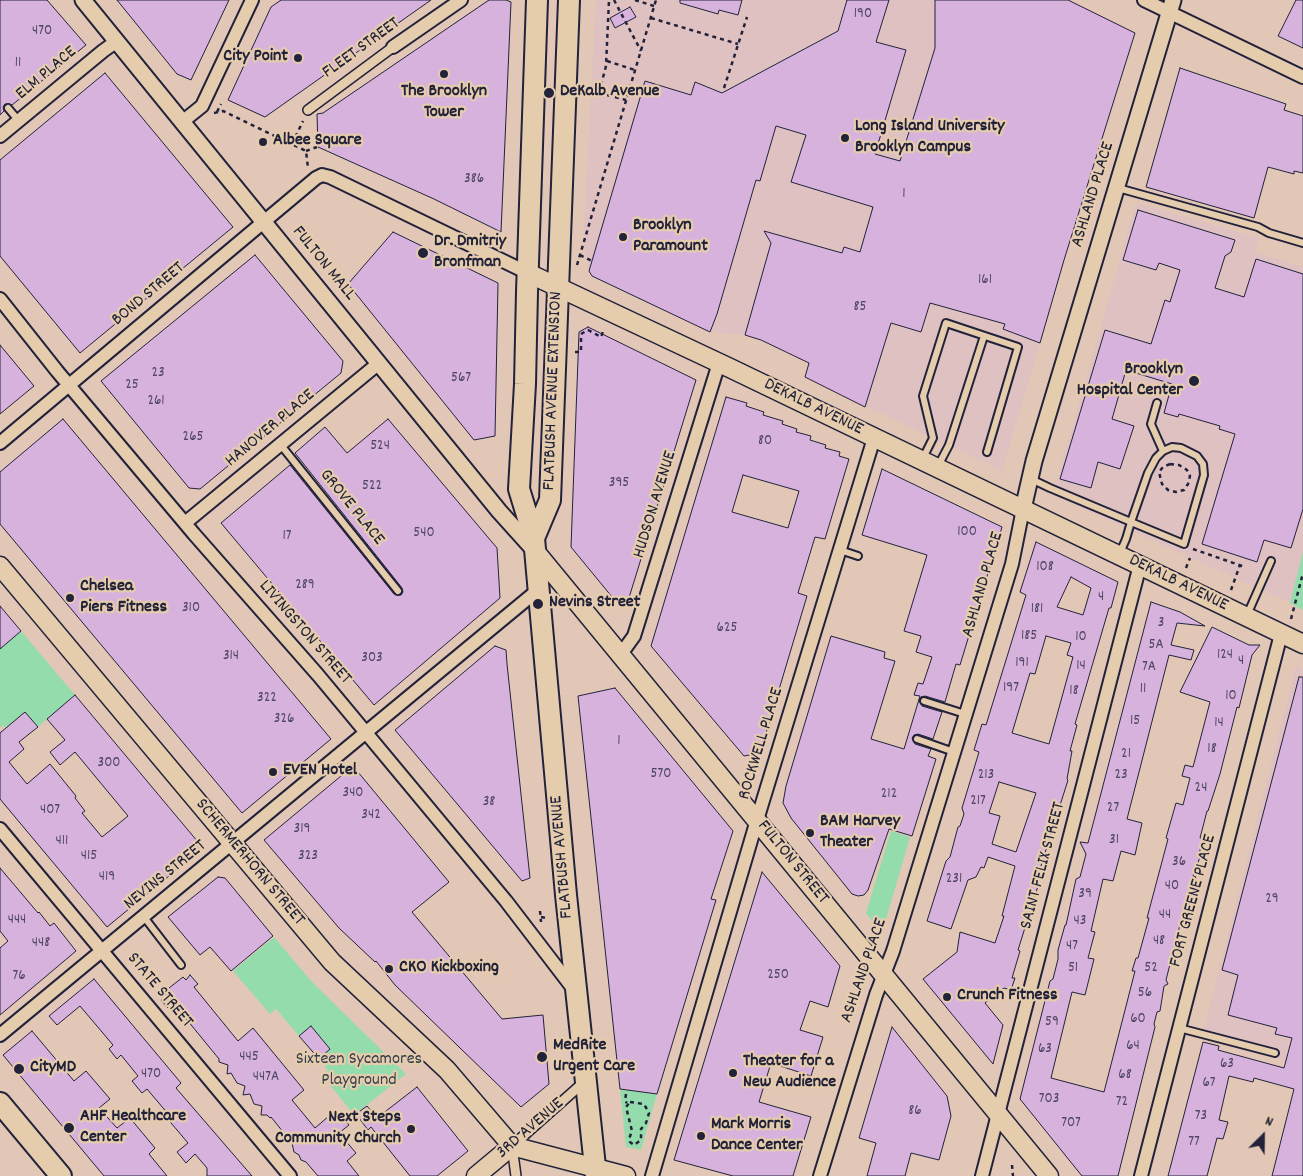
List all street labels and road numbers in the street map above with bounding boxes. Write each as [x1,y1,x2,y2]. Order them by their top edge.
street label: FLEET STREET [319,14,405,84]
street label: ELM PLACE [12,42,82,106]
street label: ASHLAND PLACE [1068,140,1120,250]
street label: FULTON MALL [286,222,360,306]
street label: BOND STREET [108,258,190,332]
street label: FLATBUSH AVENUE EXTENSION [540,291,568,491]
street label: DEKALB AVENUE [760,375,866,441]
street label: HANOVER PLACE [222,385,320,473]
street label: HUDSON AVENUE [629,449,683,561]
street label: GROVE PLACE [314,466,388,550]
street label: ASHLAND PLACE [959,530,1009,640]
street label: DEKALB AVENUE [1125,551,1231,617]
street label: LIVINGSTON STREET [253,576,355,690]
street label: ROCKWELL PLACE [735,685,789,803]
street label: SCHERMERHORN STREET [190,795,308,931]
street label: FLATBUSH AVENUE [547,795,579,919]
street label: SAINT FELIX STREET [1017,800,1071,932]
street label: FULTON STREET [751,817,833,909]
street label: FORT GREENE PLACE [1166,832,1222,970]
street label: NEVINS STREET [120,836,212,916]
street label: ASHLAND PLACE [837,916,893,1026]
street label: STATE STREET [121,949,197,1033]
street label: 3RD AVENUE [493,1094,569,1164]

